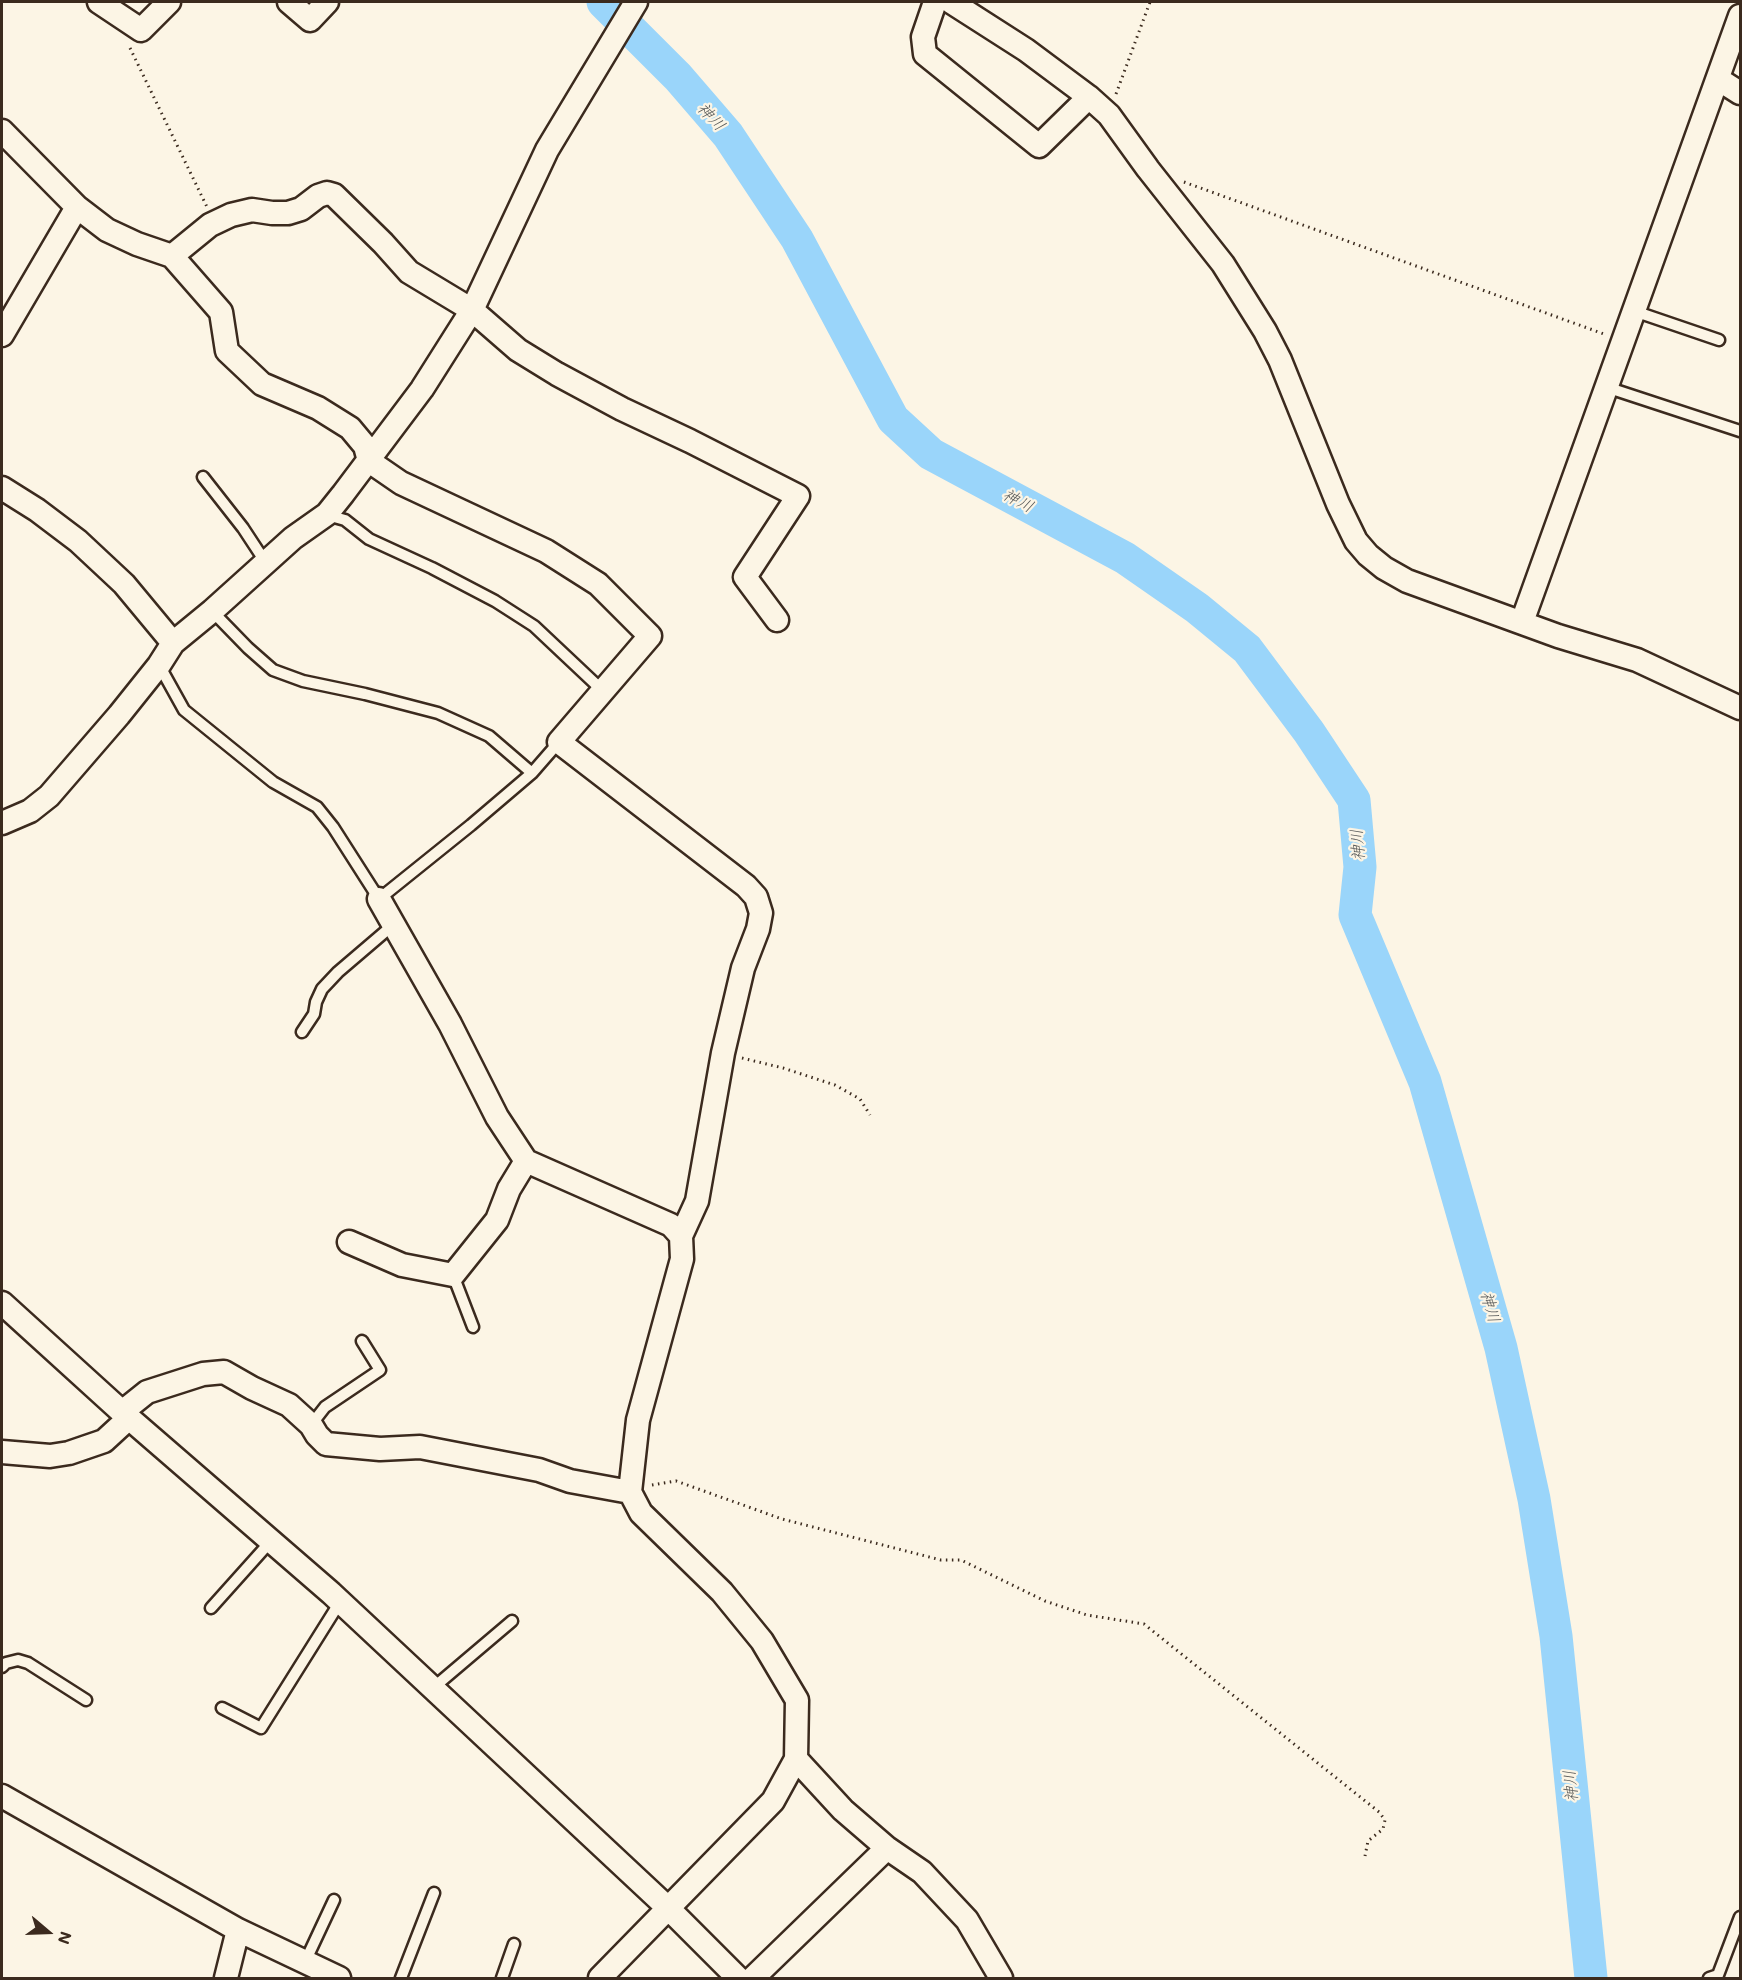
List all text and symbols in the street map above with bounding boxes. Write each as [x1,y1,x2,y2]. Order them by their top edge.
water label: 神川 [693,99,729,135]
water label: 神川 [999,485,1037,517]
water label: 神川 [1347,828,1369,862]
water label: 神川 [1476,1289,1504,1325]
water label: 神川 [1560,1769,1582,1803]
north arrow [18,1902,78,1962]
text: N [54,1929,77,1947]

